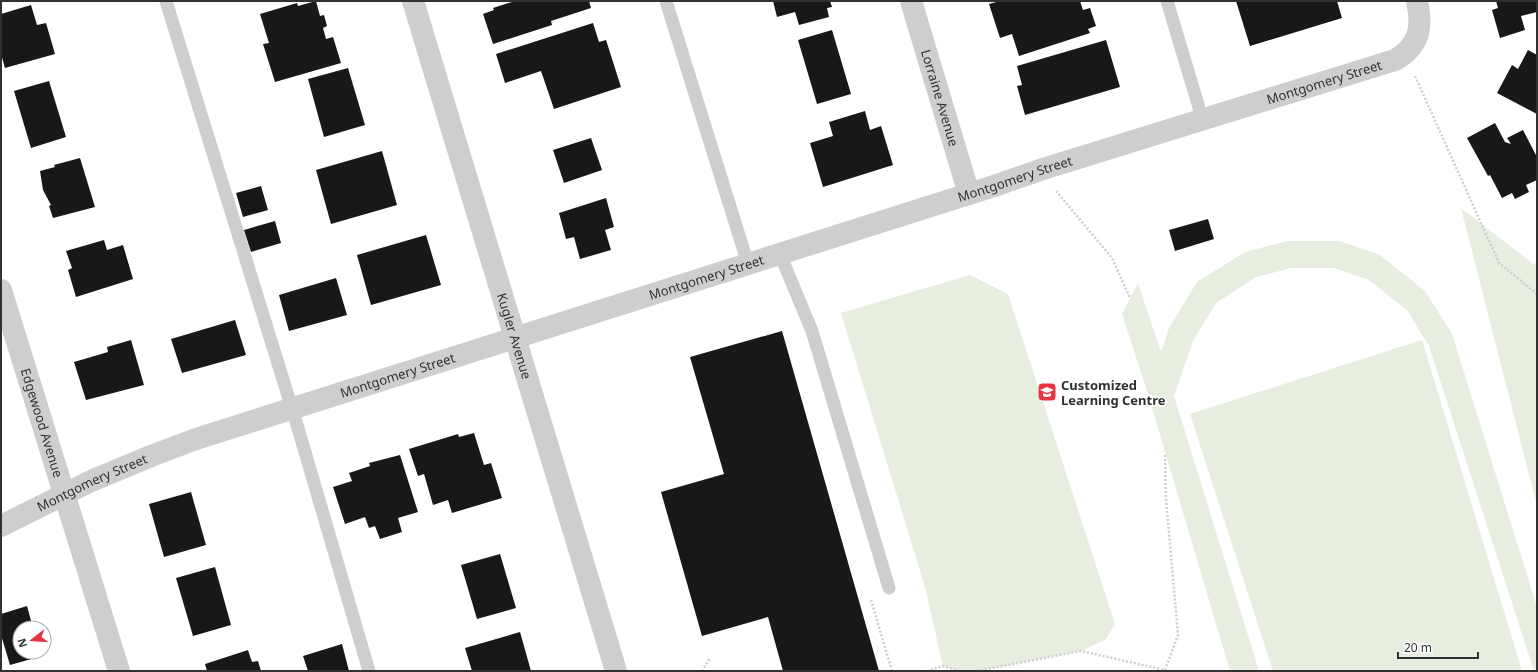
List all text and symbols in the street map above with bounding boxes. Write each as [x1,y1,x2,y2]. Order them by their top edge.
street label: Lorraine Avenue [917,47,963,148]
street label: Montgomery Street [1264,56,1384,108]
street label: Montgomery Street [955,151,1075,206]
street label: Montgomery Street [647,250,766,304]
street label: Kugler Avenue [493,291,536,381]
street label: Montgomery Street [338,348,457,402]
street label: Edgewood Avenue [17,366,67,480]
place label: Customized Learning Centre [1061,376,1166,409]
school or university icon: Customized Learning Centre [1036,381,1058,403]
street label: Montgomery Street [34,449,150,516]
north arrow [12,620,52,660]
scale bar [1398,634,1478,660]
text: N [13,637,30,650]
text: 20 m [1404,639,1432,656]

